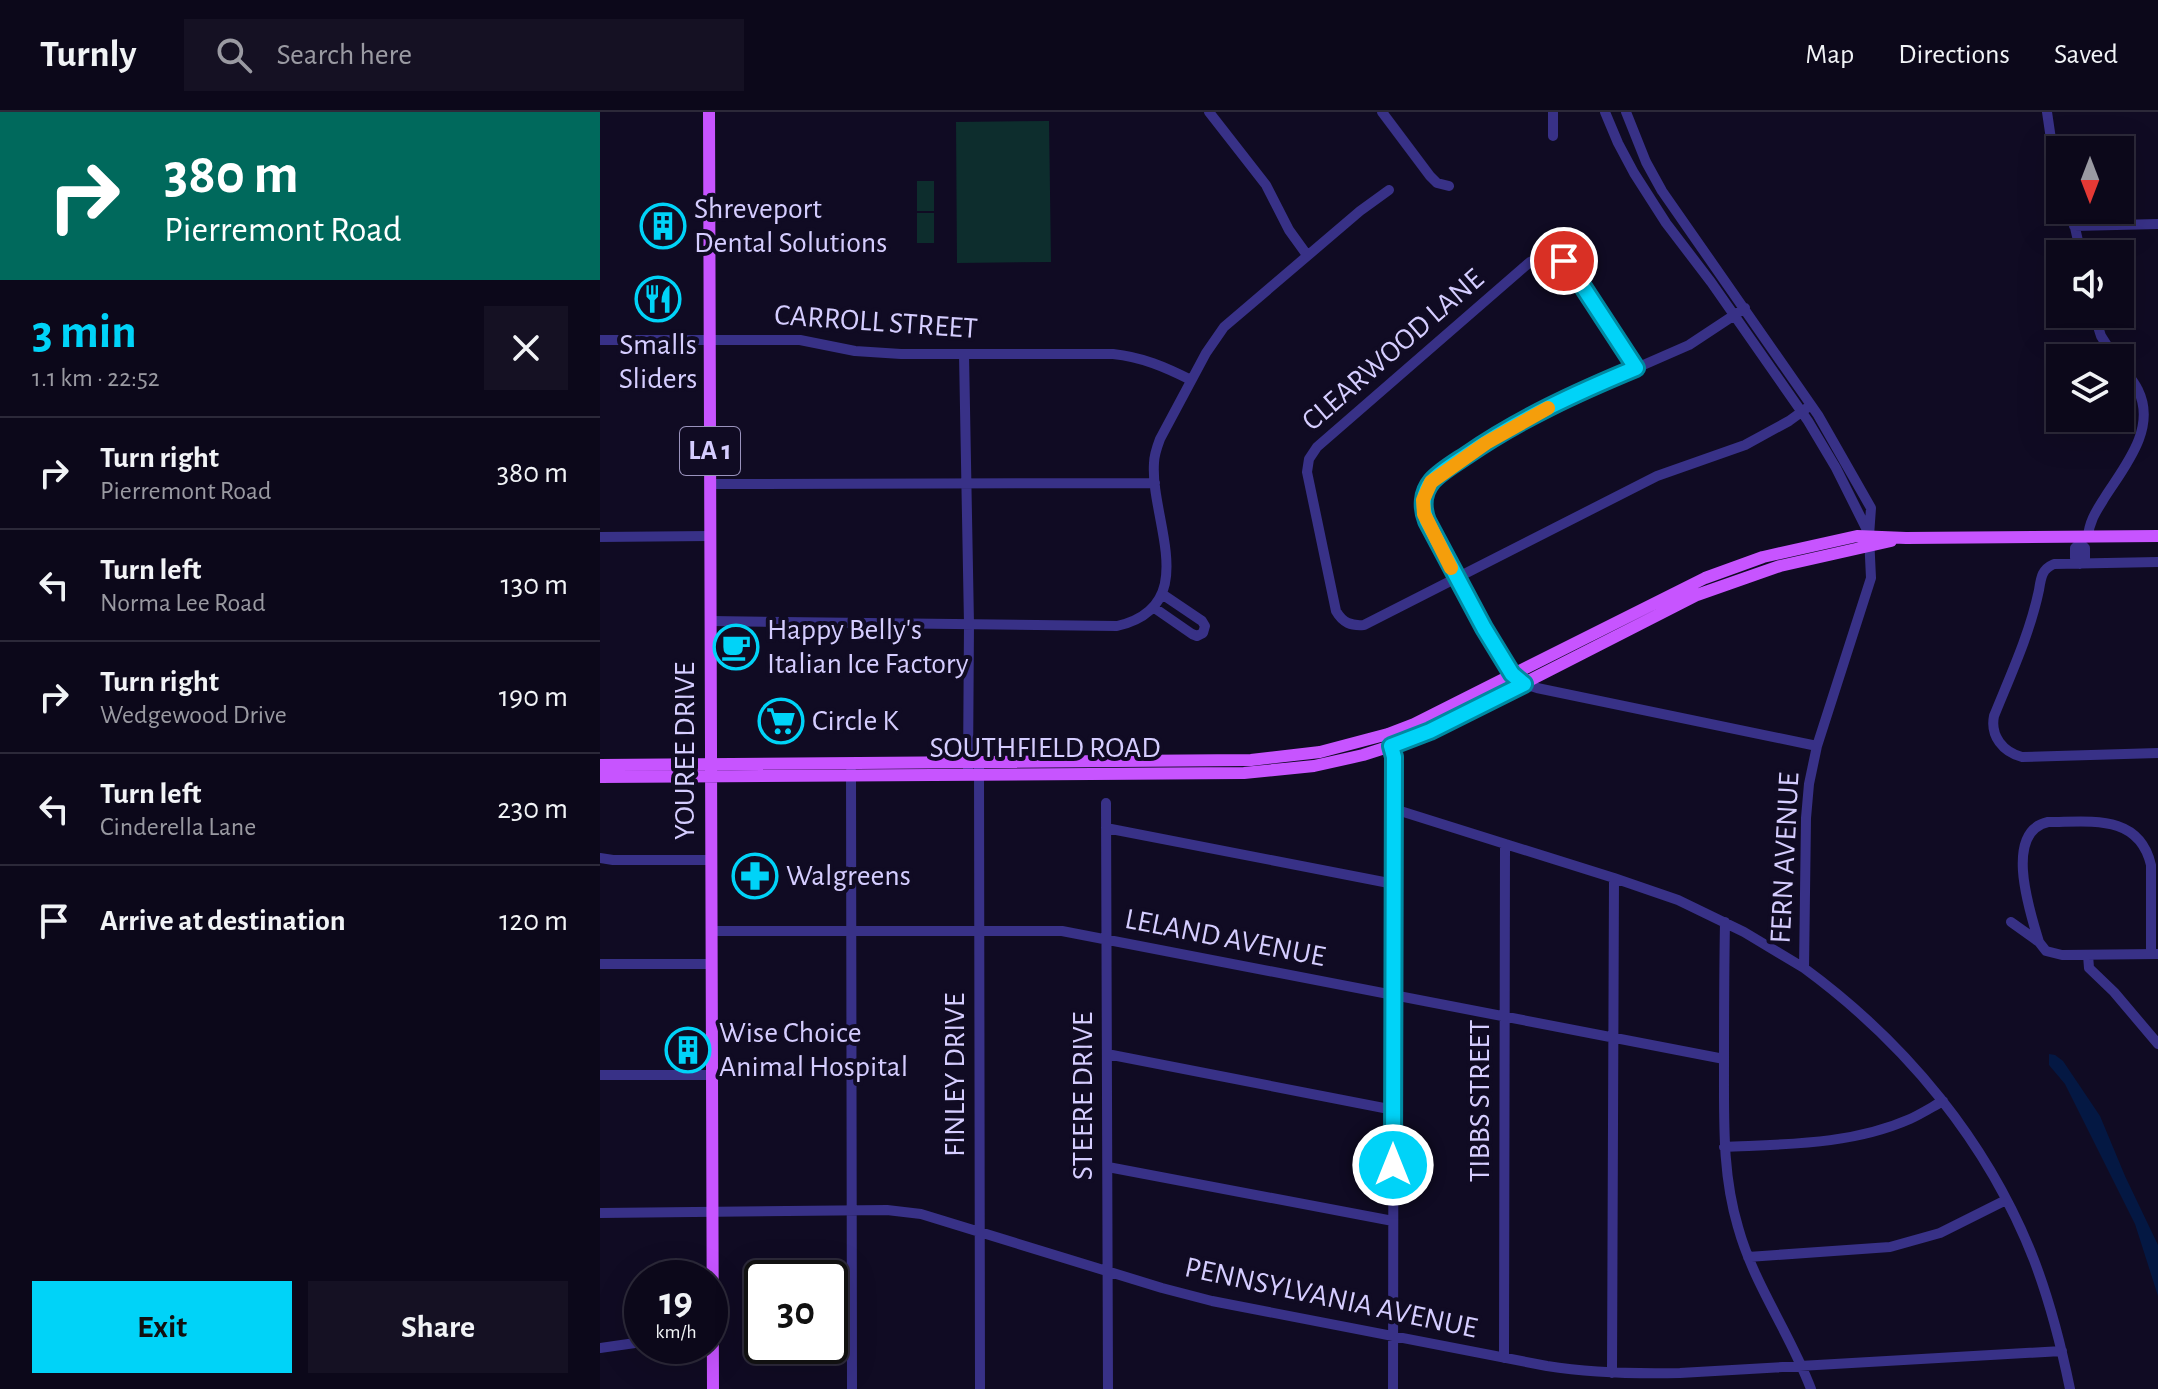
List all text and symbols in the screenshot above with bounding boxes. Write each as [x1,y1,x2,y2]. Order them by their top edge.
search box [184,19,744,91]
icon: search [212,33,256,77]
text: Turnly [40,36,136,74]
text: Search here [276,40,412,70]
text: Map [1805,41,1854,69]
text: Directions [1898,41,2010,69]
text: Saved [2054,41,2118,69]
north arrow [2046,136,2134,224]
map controls [2046,136,2134,432]
icon: right [32,144,136,248]
text: 380 m [164,147,299,203]
place label: Shreveport Dental Solutions [694,194,887,258]
building icon: Shreveport Dental Solutions [639,202,687,250]
text: Pierremont Road [164,212,402,248]
pin [1530,227,1598,295]
icon: arrive [1542,239,1586,283]
button: sound [2046,240,2134,328]
street label: CLEARWOOD LANE [1297,263,1489,437]
restaurant icon: Smalls Sliders [634,275,682,323]
street label: CARROLL STREET [773,300,979,344]
button: close [484,306,568,390]
text: 3 min [32,309,137,357]
place label: Smalls Sliders [619,330,697,394]
button: layers [2046,344,2134,432]
text: 1.1 km · 22:52 [32,365,160,391]
road number: LA 1 [680,427,740,475]
text: Turn right [100,443,219,473]
icon: right [32,451,76,495]
text: 380 m [497,458,568,488]
text: Pierremont Road [100,478,272,504]
text: Turn left [100,555,201,585]
icon: left [32,563,76,607]
text: 130 m [501,570,568,600]
text: Norma Lee Road [100,590,266,616]
place label: Happy Belly's Italian Ice Factory [767,615,969,679]
cafe icon: Happy Belly's Italian Ice Factory [712,623,760,671]
street label: YOUREE DRIVE [670,662,700,840]
text: Turn right [100,667,219,697]
icon: right [32,675,76,719]
text: 190 m [499,682,568,712]
supermarket icon: Circle K [757,697,805,745]
text: Wedgewood Drive [100,702,287,728]
place label: Circle K [812,706,899,736]
street label: SOUTHFIELD ROAD [929,733,1161,763]
street label: FERN AVENUE [1766,772,1804,944]
text: Turn left [100,779,201,809]
icon: left [32,787,76,831]
text: 230 m [497,794,568,824]
text: Cinderella Lane [100,814,256,840]
pharmacy icon: Walgreens [731,852,779,900]
place label: Walgreens [786,861,911,891]
icon: arrive [32,899,76,943]
street label: LELAND AVENUE [1122,904,1328,972]
text: Arrive at destination [100,906,346,936]
text: 120 m [499,906,568,936]
street label: FINLEY DRIVE [940,993,970,1157]
street label: STEERE DRIVE [1068,1012,1098,1180]
place label: Wise Choice Animal Hospital [719,1018,908,1082]
street label: TIBBS STREET [1465,1019,1495,1182]
building icon: Wise Choice Animal Hospital [664,1026,712,1074]
position arrow [1351,1123,1435,1207]
street label: PENNSYLVANIA AVENUE [1182,1252,1480,1344]
speed limit sign: 30 [744,1260,848,1364]
button: Exit [32,1281,292,1373]
button: Share [308,1281,568,1373]
text: 19 [659,1282,693,1322]
text: km/h [655,1322,697,1342]

